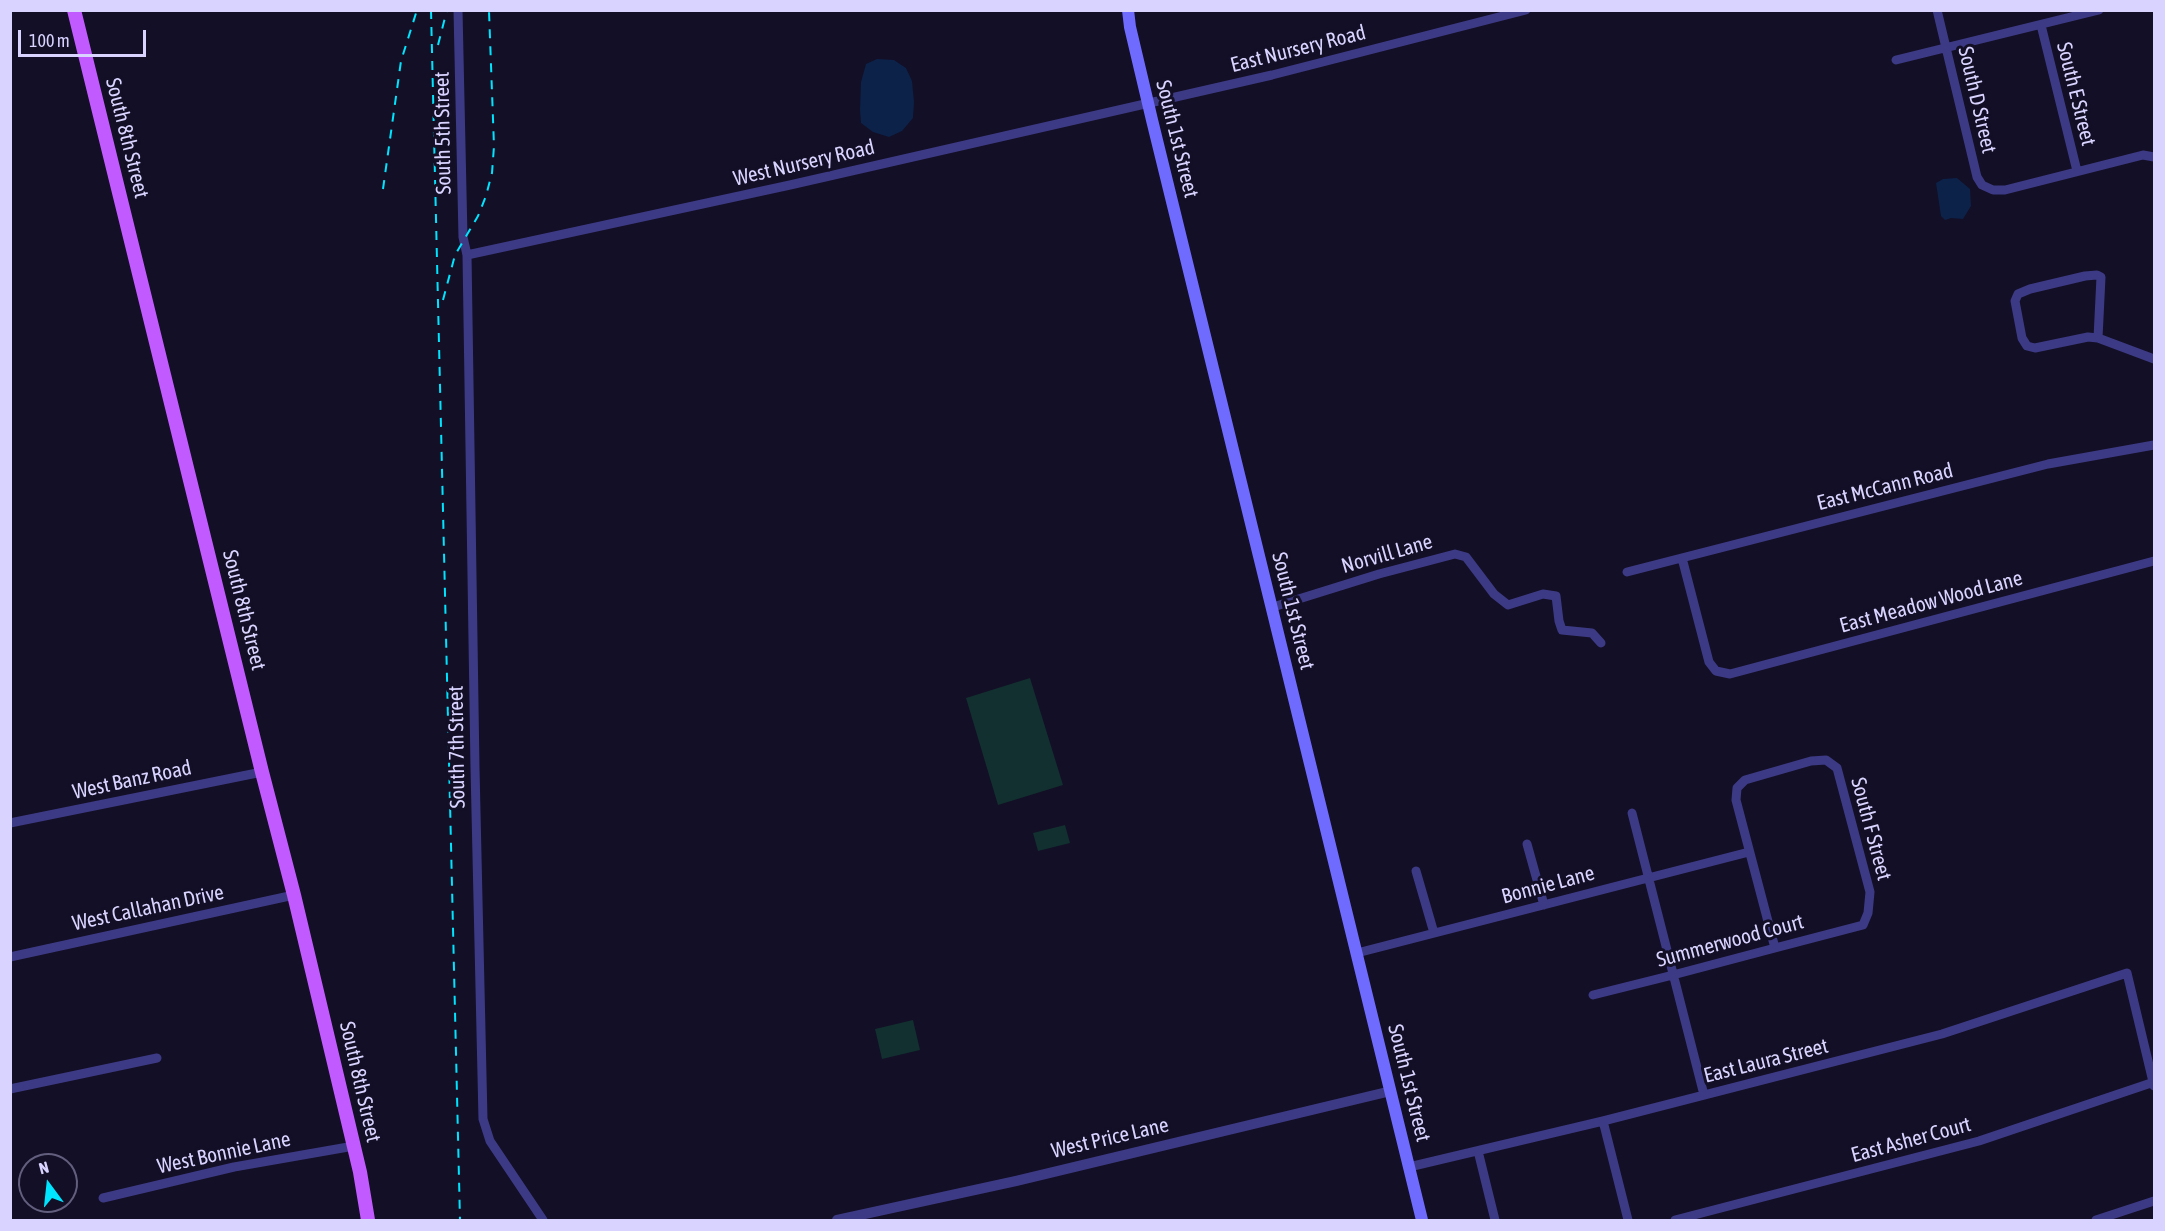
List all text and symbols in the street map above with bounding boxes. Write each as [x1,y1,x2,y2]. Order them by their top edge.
scale bar [21,18,148,56]
street label: East Nursery Road [1228,20,1368,78]
text: 100 m [29,30,70,51]
street label: South E Street [2051,40,2101,148]
street label: South D Street [1953,44,2001,156]
street label: South 5th Street [429,71,457,195]
street label: South 8th Street [100,75,154,201]
street label: South 1st Street [1150,78,1204,200]
street label: West Nursery Road [731,135,877,191]
street label: East McCann Road [1814,458,1956,516]
street label: Norvill Lane [1339,529,1435,579]
street label: South 8th Street [217,547,271,673]
street label: South 1st Street [1266,550,1320,672]
street label: East Meadow Wood Lane [1837,565,2025,639]
street label: South 7th Street [443,685,471,809]
street label: West Banz Road [70,755,194,805]
street label: South F Street [1845,775,1897,883]
street label: Bonnie Lane [1499,861,1597,909]
street label: West Callahan Drive [70,880,226,936]
street label: Summerwood Court [1654,909,1806,973]
street label: South 8th Street [334,1019,386,1145]
street label: South 1st Street [1382,1022,1436,1144]
street label: East Laura Street [1701,1033,1831,1089]
street label: West Price Lane [1049,1112,1171,1164]
street label: East Asher Court [1848,1112,1974,1168]
street label: West Bonnie Lane [155,1127,293,1179]
north arrow [18,1153,78,1213]
text: N [37,1158,51,1177]

